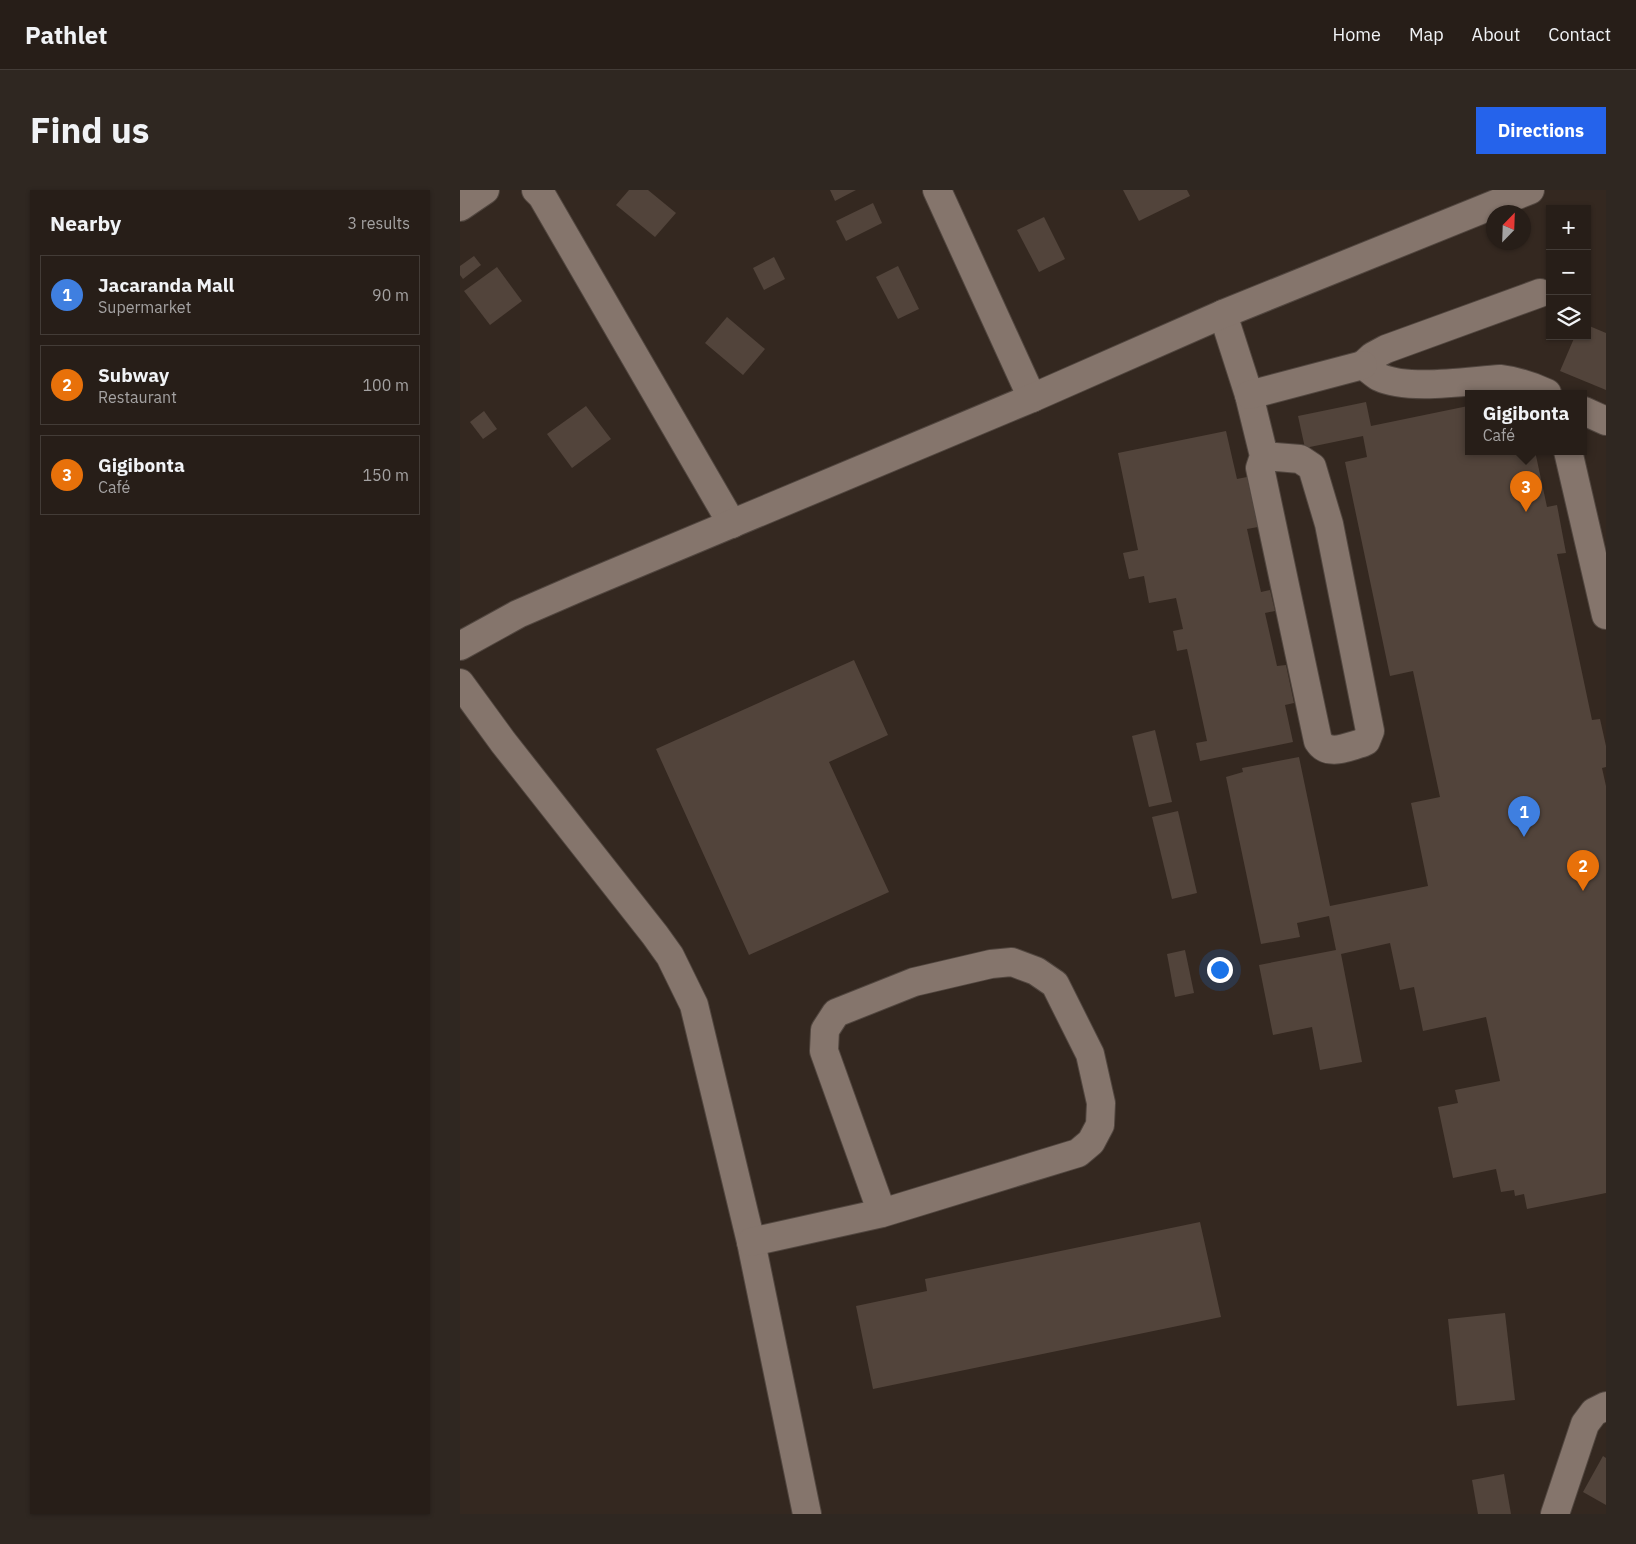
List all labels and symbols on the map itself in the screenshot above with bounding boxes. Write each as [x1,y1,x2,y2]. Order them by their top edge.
north arrow [1486,205,1531,250]
pin: 3 [1510,471,1542,512]
pin: 1 [1508,796,1540,837]
pin: 2 [1567,850,1599,891]
your location [1207,957,1233,983]

